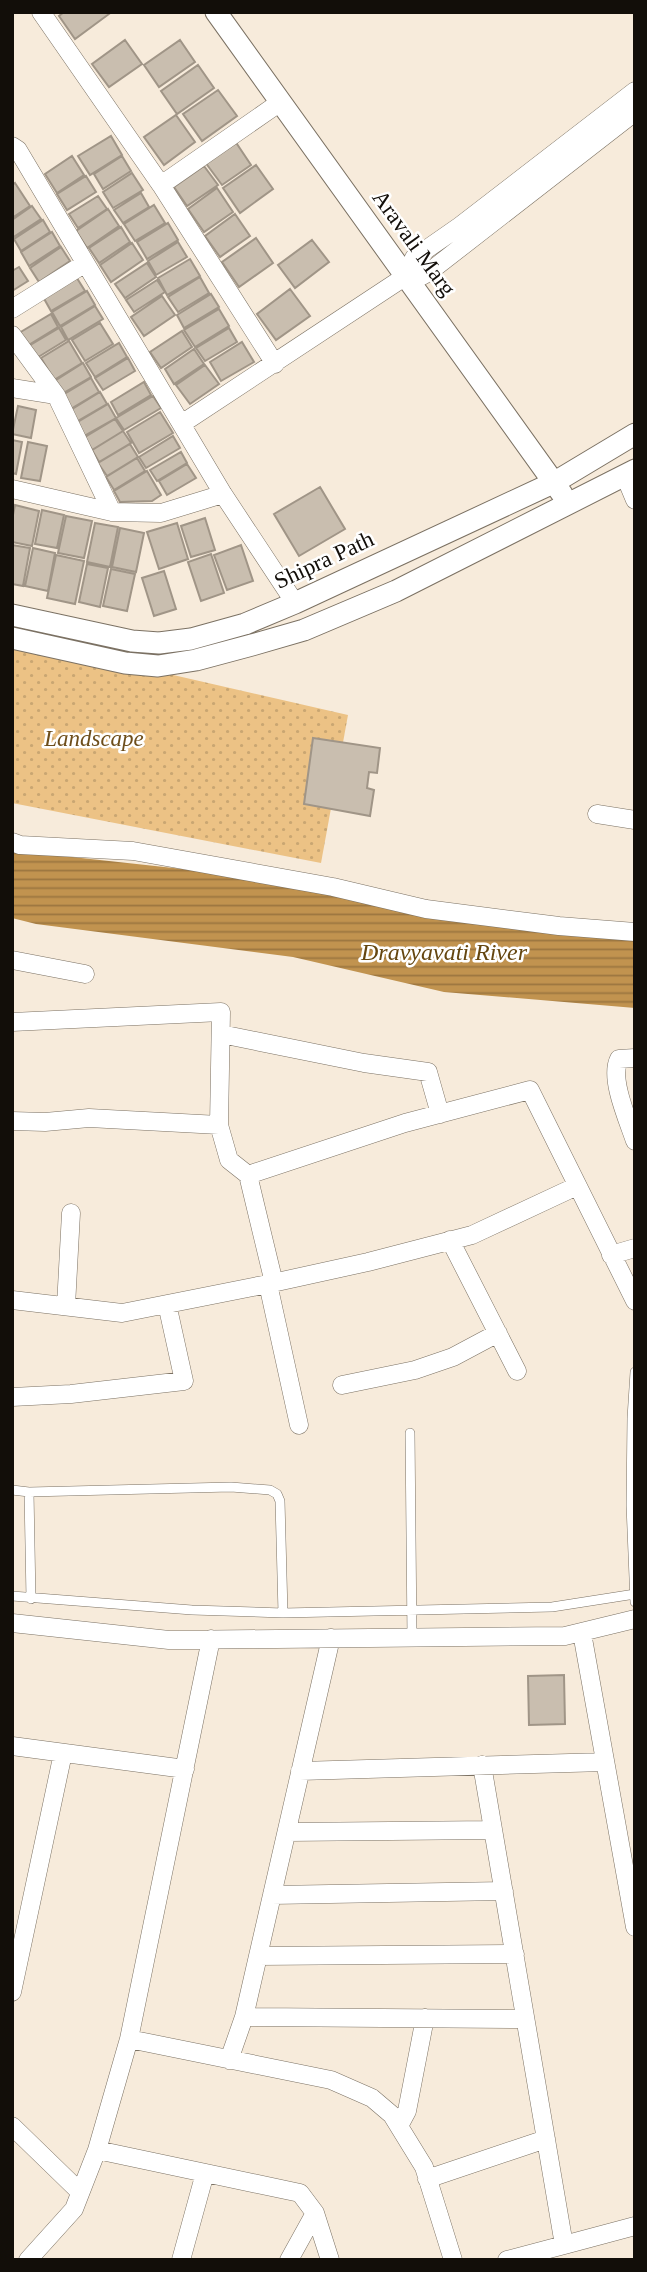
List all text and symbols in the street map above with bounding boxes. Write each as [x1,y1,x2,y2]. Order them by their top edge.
street label: Aravali Marg [367,185,461,301]
street label: Shipra Path [270,526,378,594]
park label: Landscape [43,726,144,751]
water label: Dravyavati River [360,939,528,965]

